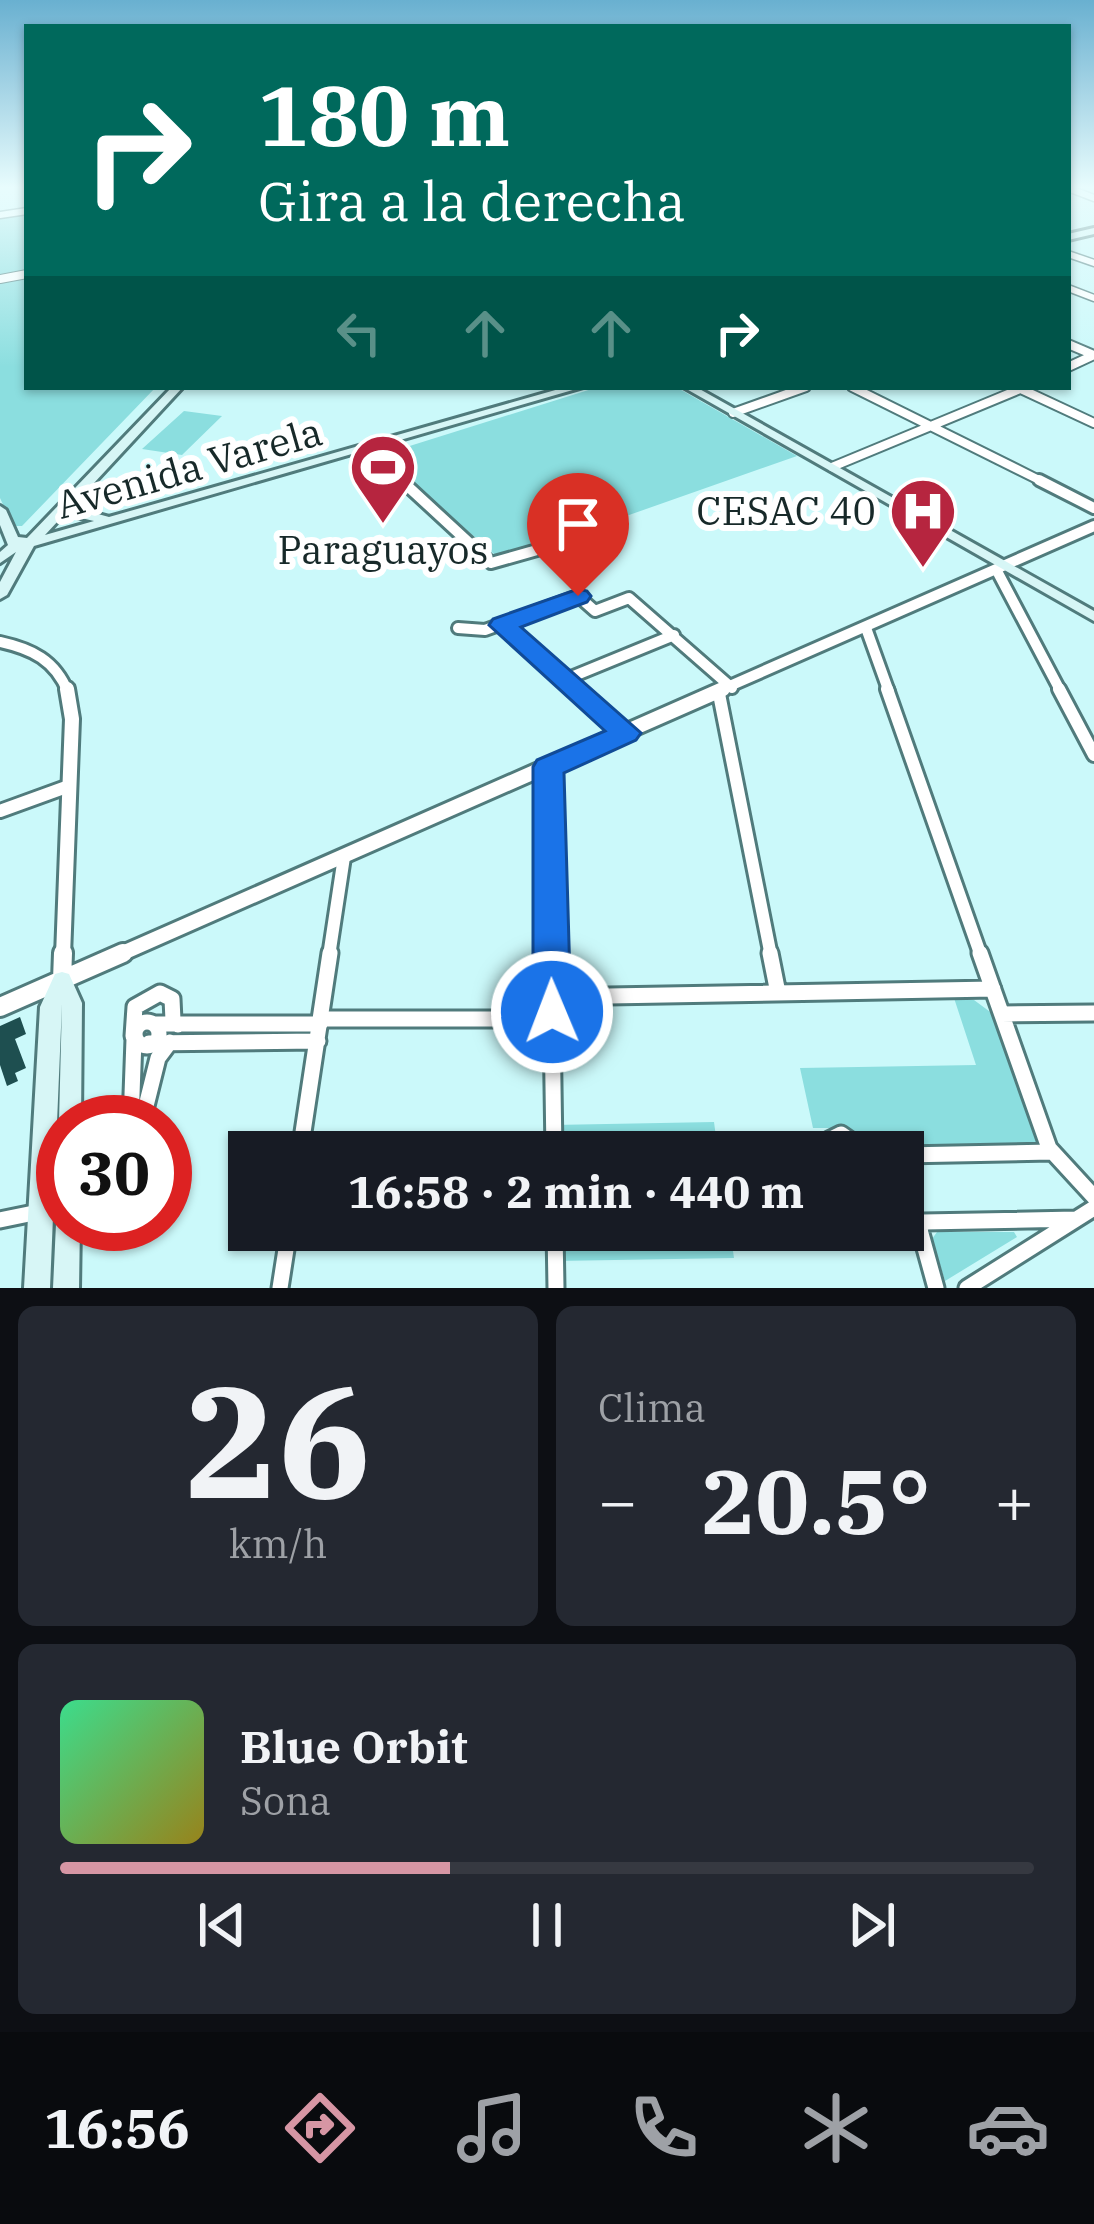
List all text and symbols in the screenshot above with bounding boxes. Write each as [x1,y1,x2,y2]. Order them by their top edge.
text: 180 m [258,60,510,169]
icon: right [60,72,216,228]
text: Gira a la derecha [258,166,686,236]
icon: left [326,300,392,366]
icon: ahead [452,300,518,366]
icon: ahead [578,300,644,366]
icon: right [704,300,770,366]
street label: Avenida Varela [50,405,328,530]
sports icon: Paraguayos [348,432,418,526]
pin [527,473,629,596]
hospital icon: CESAC 40 [888,476,958,570]
place label: CESAC 40 [696,485,876,536]
icon: arrive [545,491,611,557]
place label: Paraguayos [277,524,489,575]
position arrow [489,949,615,1075]
speed limit sign: 30 [36,1095,192,1251]
text: 16:58 · 2 min · 440 m [348,1162,804,1220]
text: 26 [184,1338,372,1541]
text: Clima [598,1382,706,1433]
text: 20.5° [701,1442,931,1559]
text: − [598,1457,638,1543]
text: + [994,1457,1034,1543]
text: km/h [229,1518,327,1569]
text: Blue Orbit [240,1717,468,1775]
text: Sona [240,1775,331,1826]
icon: previous [189,1892,255,1958]
icon: pause [514,1892,580,1958]
icon: next [839,1892,905,1958]
icon: directions [278,2086,362,2170]
icon: music [450,2086,534,2170]
icon: phone [622,2086,706,2170]
icon: climate [794,2086,878,2170]
icon: car [966,2086,1050,2170]
text: 16:56 [44,2093,190,2163]

